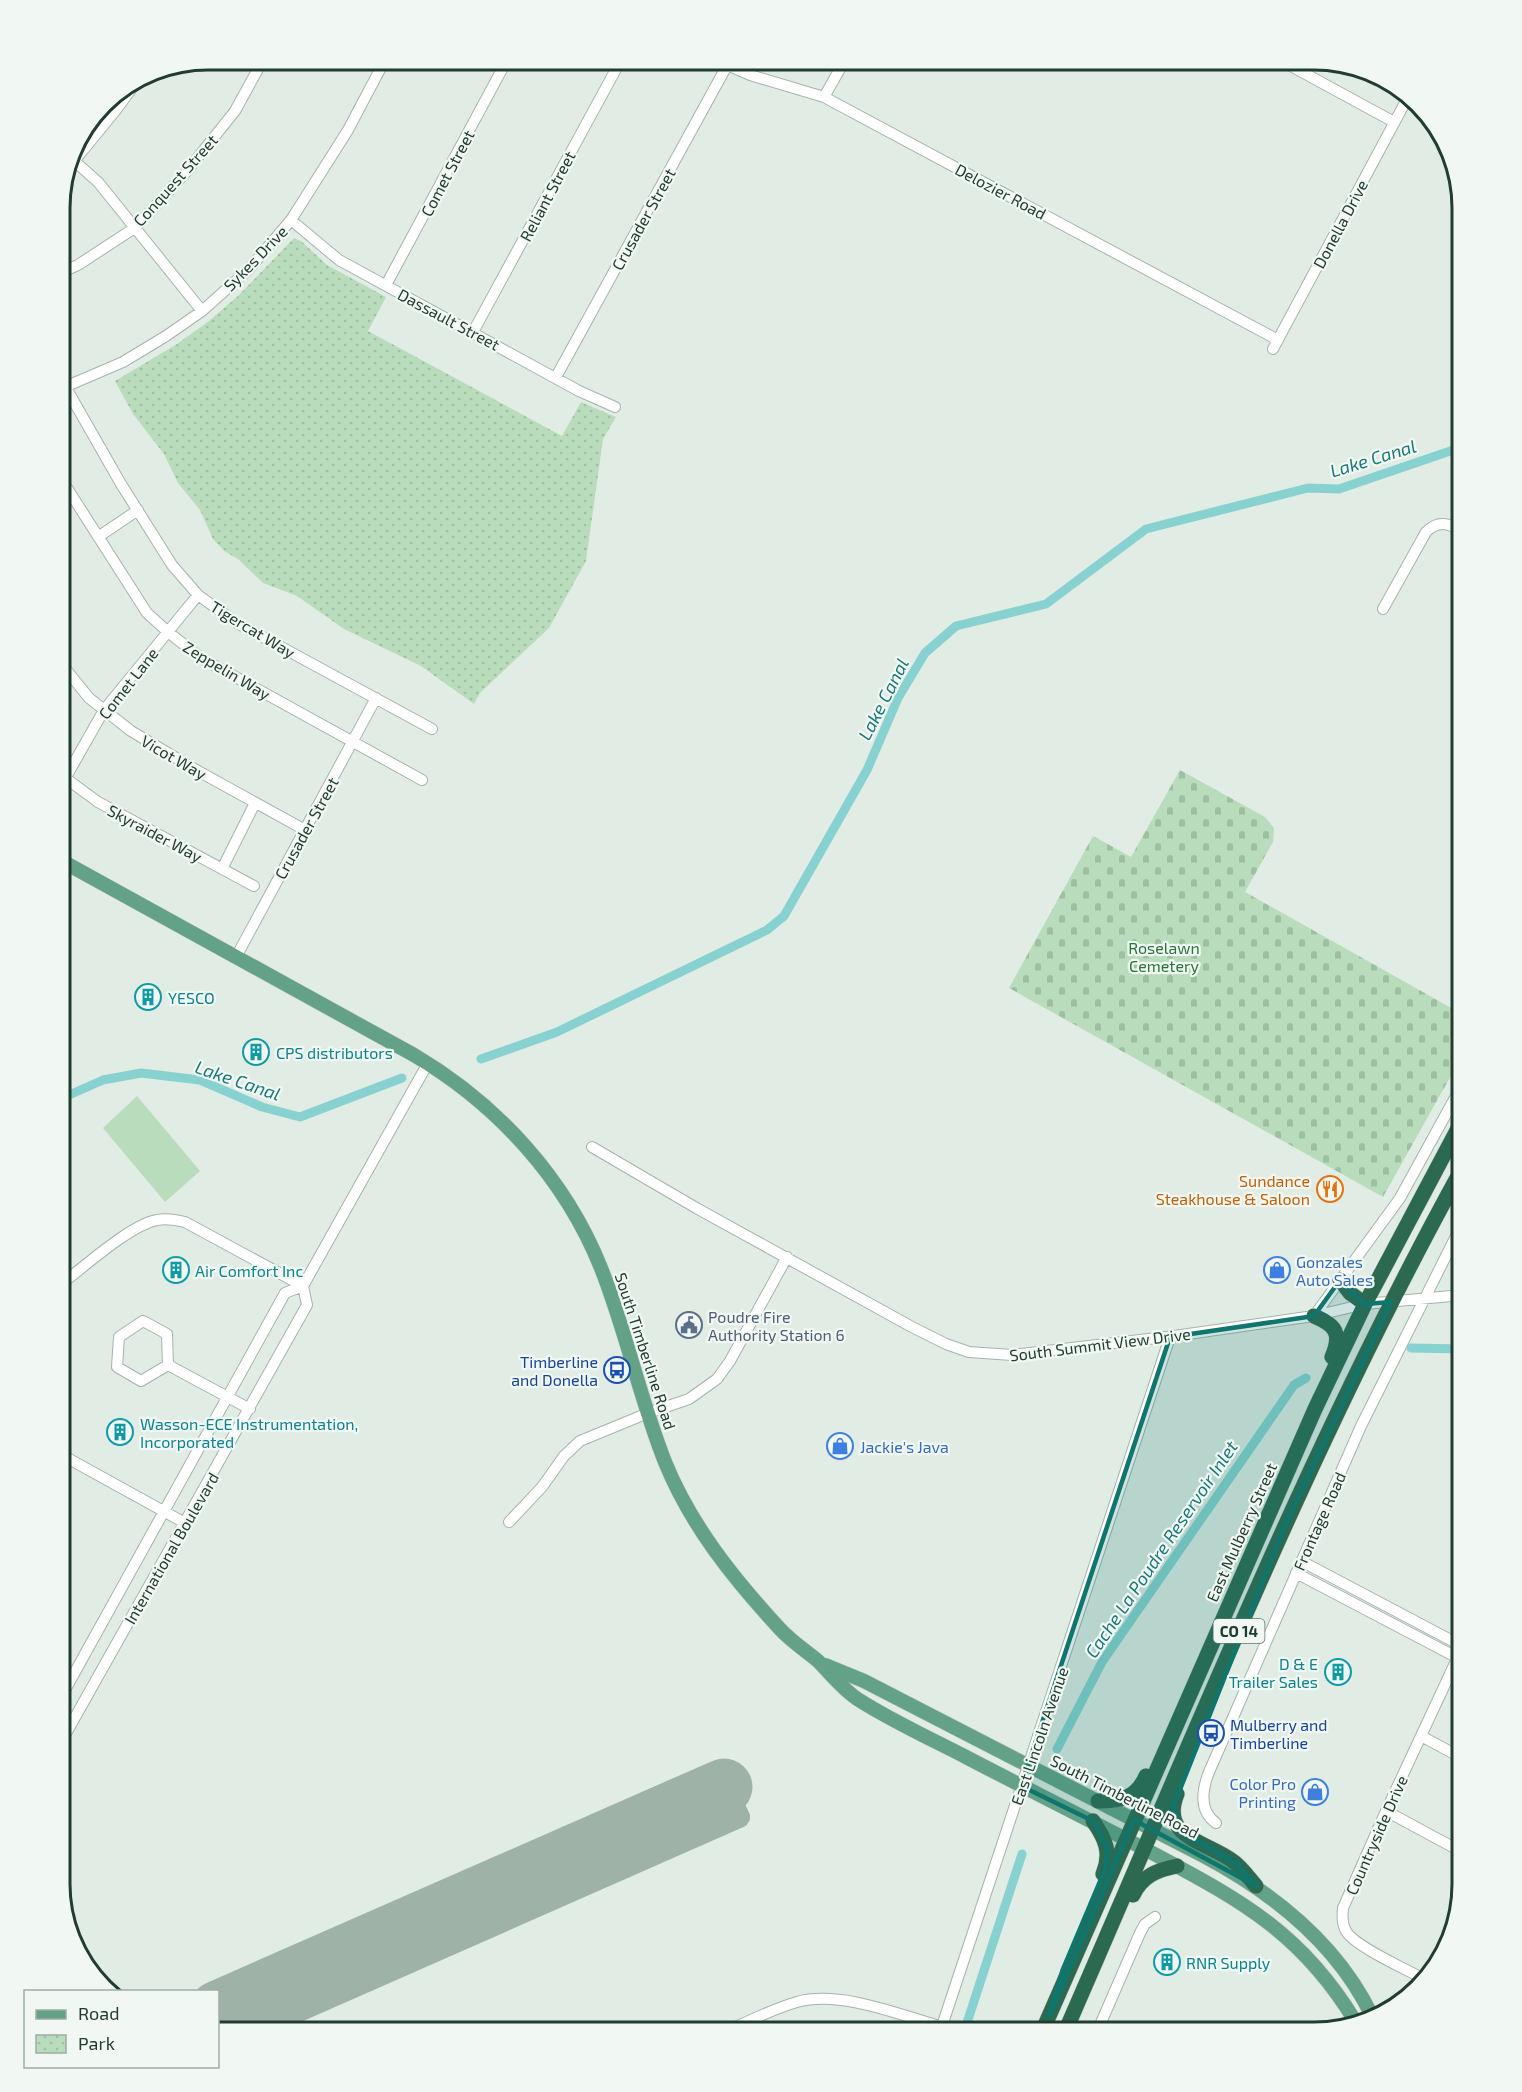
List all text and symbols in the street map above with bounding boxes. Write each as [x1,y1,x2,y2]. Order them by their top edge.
street label: Comet Street [416,127,478,219]
street label: Conquest Street [129,130,221,230]
street label: Reliant Street [515,148,579,244]
street label: Delozier Road [952,159,1050,223]
street label: Crusader Street [607,165,679,273]
street label: Donella Drive [1309,177,1371,271]
street label: Sykes Drive [219,221,291,295]
street label: Dassault Street [395,284,503,354]
water label: Lake Canal [1327,434,1419,482]
street label: Tigercat Way [207,596,299,662]
street label: Zeppelin Way [180,637,275,704]
street label: Comet Lane [94,644,162,722]
water label: Lake Canal [853,654,913,744]
street label: Vicot Way [138,731,210,784]
street label: Crusader Street [270,774,342,882]
street label: Skyraider Way [105,800,206,866]
park label: Roselawn Cemetery [1128,938,1200,975]
building icon: YESCO [133,982,163,1012]
place label: YESCO [168,988,215,1007]
building icon: CPS distributors [241,1037,271,1067]
place label: CPS distributors [276,1043,393,1062]
water label: Lake Canal [192,1055,284,1105]
place label: Sundance Steakhouse & Saloon [1156,1171,1310,1208]
restaurant icon: Sundance Steakhouse & Saloon [1315,1174,1345,1204]
place label: Gonzales Auto Sales [1296,1252,1373,1289]
building icon: Air Comfort Inc [161,1255,191,1285]
shop icon: Gonzales Auto Sales [1262,1255,1292,1285]
place label: Air Comfort Inc [195,1261,303,1280]
street label: South Timberline Road [612,1270,680,1432]
place label: Poudre Fire Authority Station 6 [708,1307,845,1344]
public building icon: Poudre Fire Authority Station 6 [674,1310,704,1340]
street label: South Summit View Drive [1008,1323,1192,1365]
place label: Timberline and Donella [511,1352,598,1389]
bus stop icon: Timberline and Donella [602,1355,632,1385]
place label: Wasson-ECE Instrumentation, Incorporated [140,1414,358,1451]
building icon: Wasson-ECE Instrumentation, Incorporated [105,1417,135,1447]
shop icon: Jackie's Java [825,1431,855,1461]
water label: Cache La Poudre Reservoir Inlet [1080,1436,1242,1662]
place label: Jackie's Java [860,1437,949,1456]
street label: East Mulberry Street [1202,1460,1280,1604]
street label: International Boulevard [120,1469,222,1627]
street label: Frontage Road [1289,1469,1349,1573]
road number: CO 14 [1214,1619,1264,1643]
place label: D & E Trailer Sales [1229,1654,1318,1691]
building icon: D & E Trailer Sales [1323,1657,1353,1687]
street label: East Lincoln Avenue [1006,1665,1072,1807]
place label: Mulberry and Timberline [1230,1715,1327,1752]
bus stop icon: Mulberry and Timberline [1196,1718,1226,1748]
street label: South Timberline Road [1048,1750,1202,1842]
street label: Countryside Drive [1341,1772,1411,1898]
place label: Color Pro Printing [1230,1774,1296,1811]
shop icon: Color Pro Printing [1300,1777,1330,1807]
building icon: RNR Supply [1152,1947,1182,1977]
place label: RNR Supply [1186,1953,1271,1972]
legend [24,1990,219,2068]
text: Road [78,2002,119,2024]
text: Park [78,2032,115,2054]

